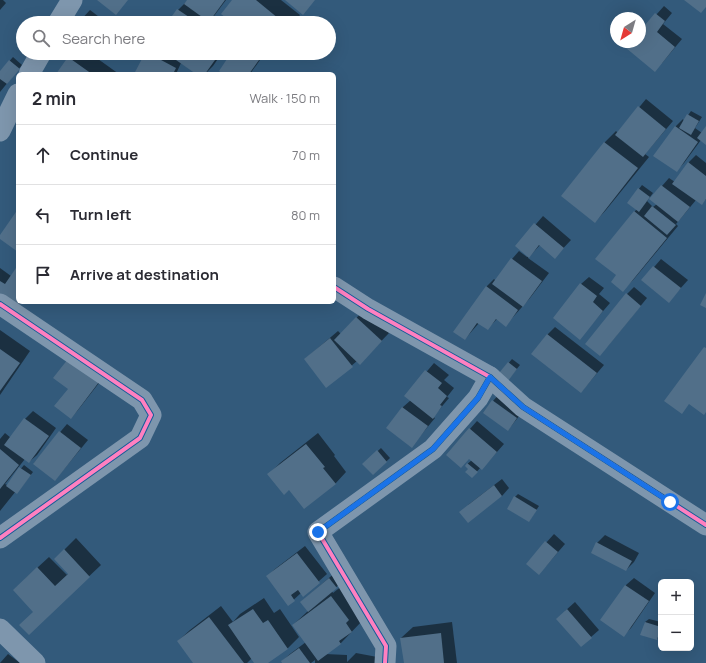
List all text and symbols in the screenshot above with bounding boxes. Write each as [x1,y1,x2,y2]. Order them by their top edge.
north arrow [610,12,646,48]
search box [16,16,336,60]
icon: search [30,27,52,49]
text: Search here [62,28,145,49]
text: 2 min [32,87,76,110]
text: Walk · 150 m [249,89,320,107]
icon: ahead [32,144,54,166]
text: Continue [70,144,138,165]
text: 70 m [292,146,320,164]
icon: left [32,204,54,226]
text: Turn left [70,204,132,225]
text: 80 m [291,206,320,224]
icon: arrive [32,264,54,286]
text: Arrive at destination [70,264,219,285]
route start [661,493,679,511]
route end [309,523,327,541]
map controls [658,579,694,651]
button: + [658,579,694,615]
button: − [658,615,694,651]

